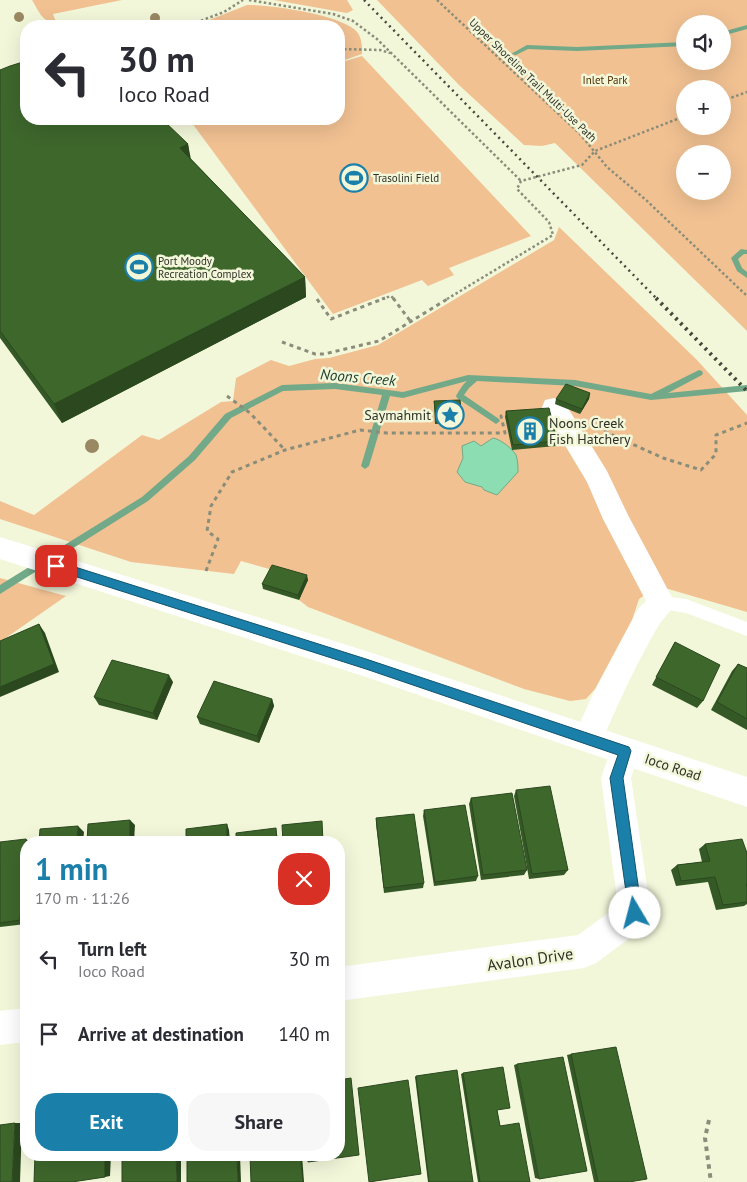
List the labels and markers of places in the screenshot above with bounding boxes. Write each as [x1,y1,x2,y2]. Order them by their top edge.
sports icon: Trasolini Field [339,163,369,193]
place label: Trasolini Field [373,171,439,185]
sports icon: Port Moody Recreation Complex [124,252,154,282]
place label: Port Moody Recreation Complex [158,254,252,281]
place icon: Saymahmit [435,400,465,430]
place label: Saymahmit [364,406,431,424]
place label: Noons Creek Fish Hatchery [549,414,631,448]
building icon: Noons Creek Fish Hatchery [515,416,545,446]
pin [35,545,77,587]

